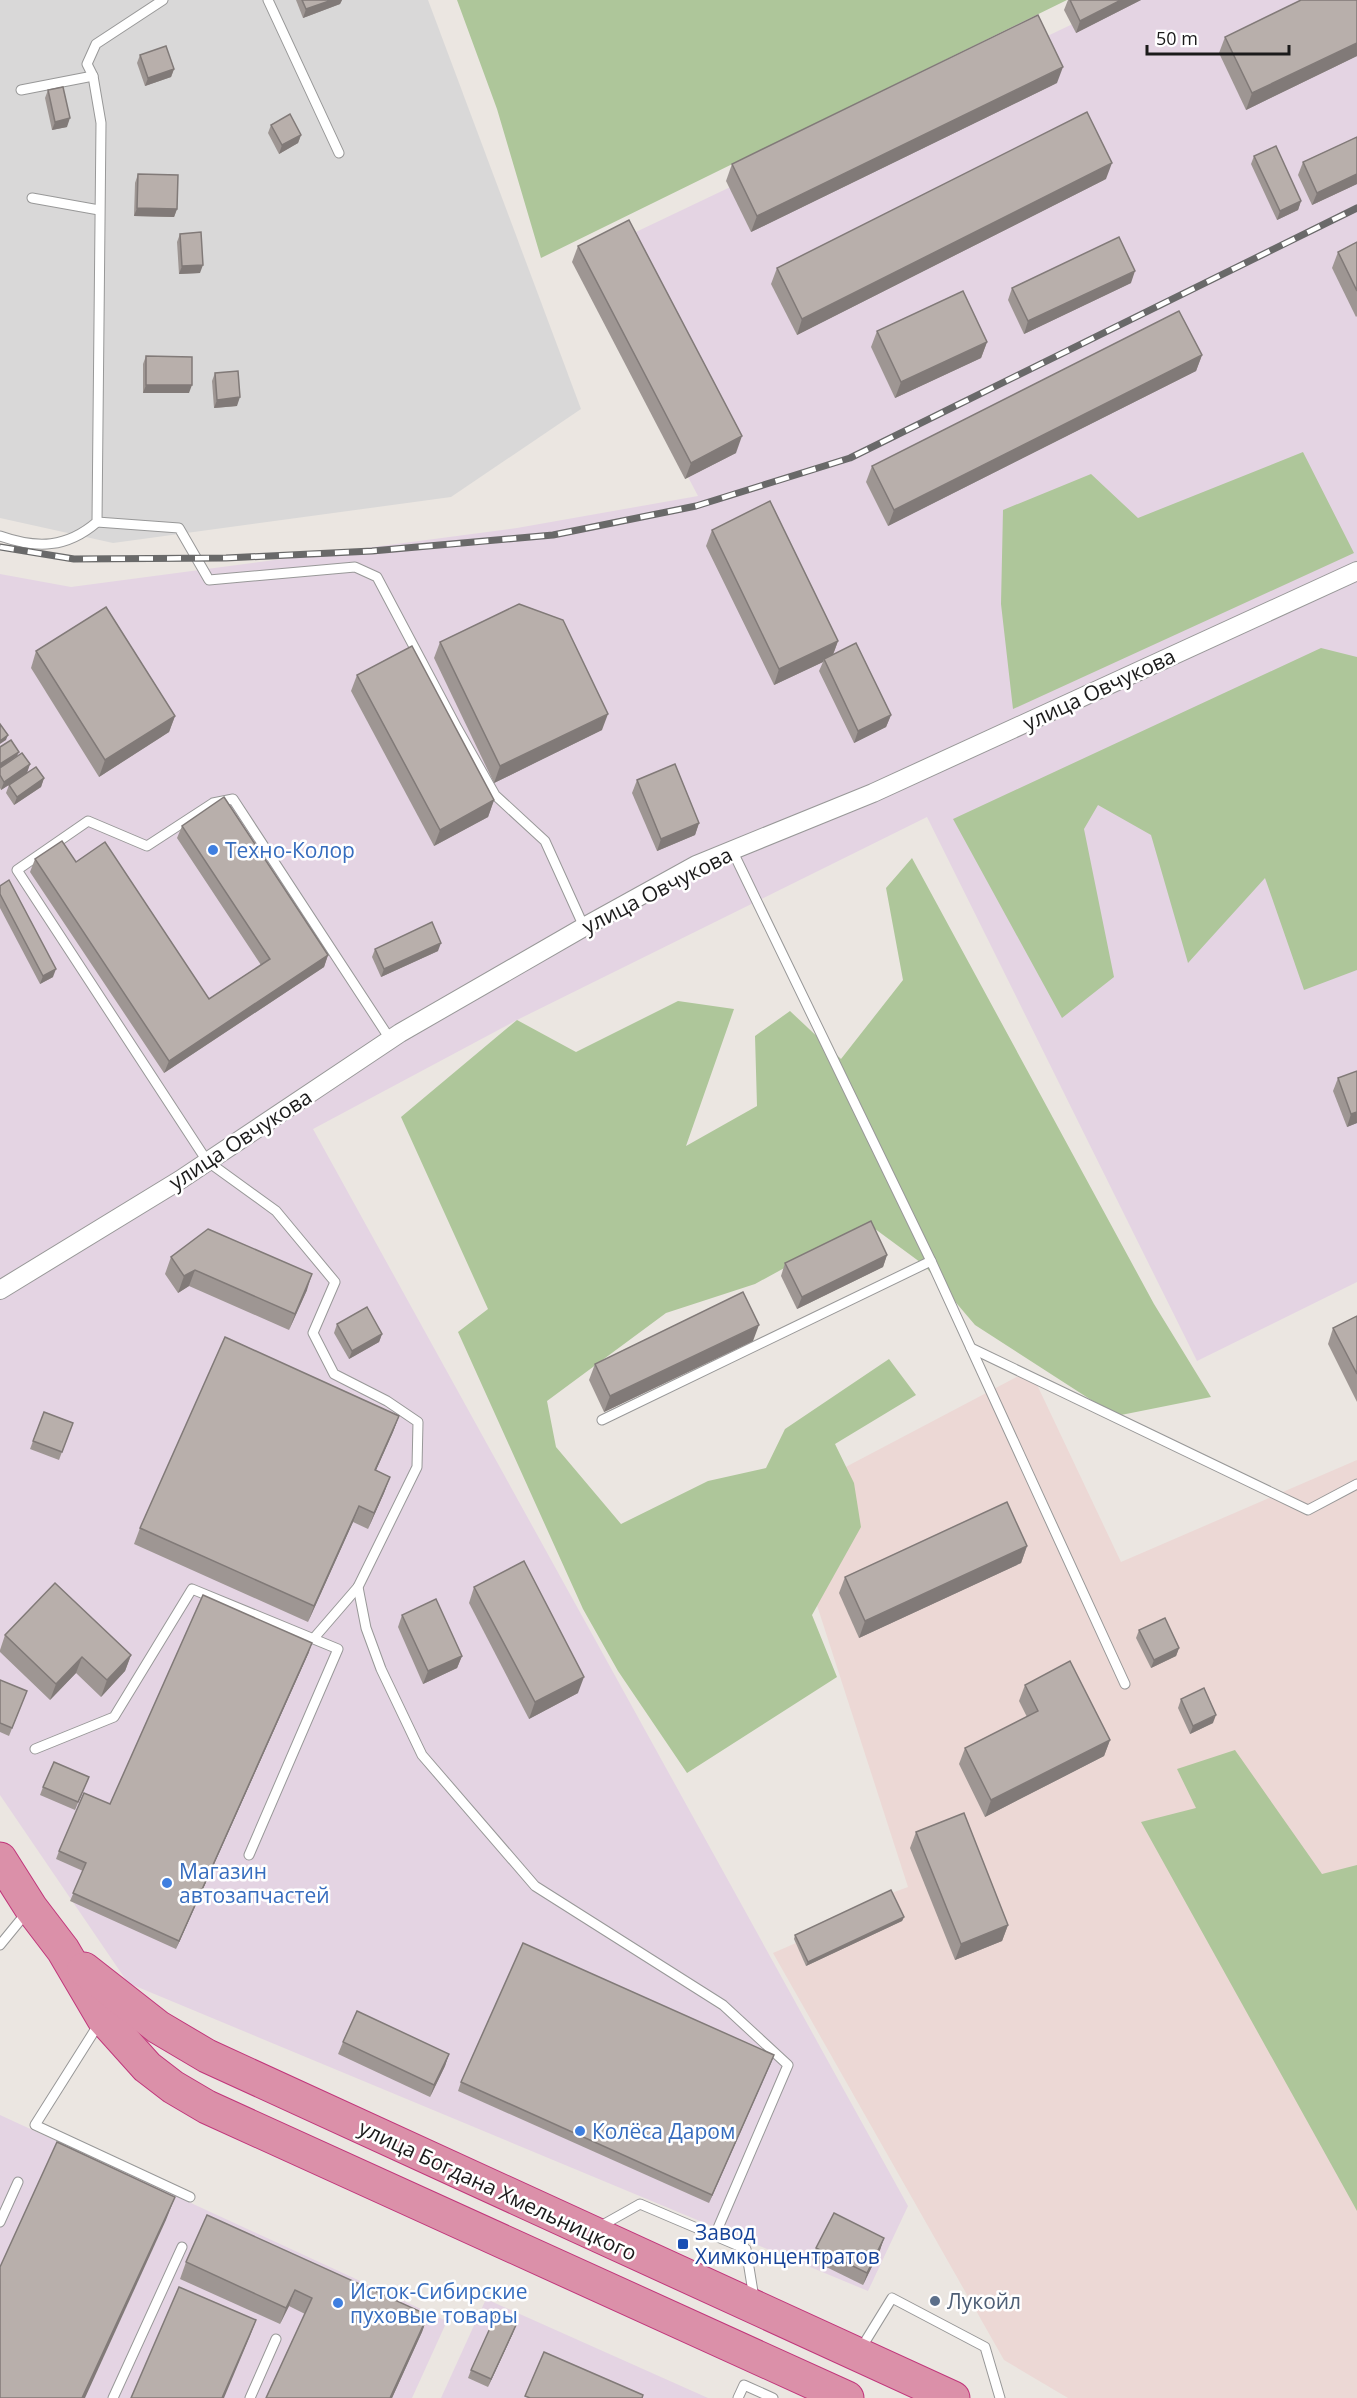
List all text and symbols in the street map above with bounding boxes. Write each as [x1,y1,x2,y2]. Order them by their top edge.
scale bar [1147,18,1290,56]
text: 50 m [1156,26,1198,50]
street label: улица Овчукова [1018,641,1180,737]
place label: Техно-Колор [225,836,355,864]
street label: улица Овчукова [577,840,737,940]
marker: Техно-Колор [206,843,220,857]
street label: улица Овчукова [163,1082,317,1196]
place label: Магазин автозапчастей [179,1857,330,1909]
marker: Магазин автозапчастей [160,1876,174,1890]
street label: улица Богдана Хмельницкого [355,2113,641,2267]
place label: Колёса Даром [592,2117,735,2145]
marker: Колёса Даром [573,2124,587,2138]
place label: Завод Химконцентратов [695,2218,880,2270]
marker: Завод Химконцентратов [676,2237,690,2251]
place label: Исток-Сибирские пуховые товары [350,2277,527,2329]
place label: Лукойл [947,2287,1021,2315]
marker: Лукойл [928,2294,942,2308]
marker: Исток-Сибирские пуховые товары [331,2296,345,2310]

